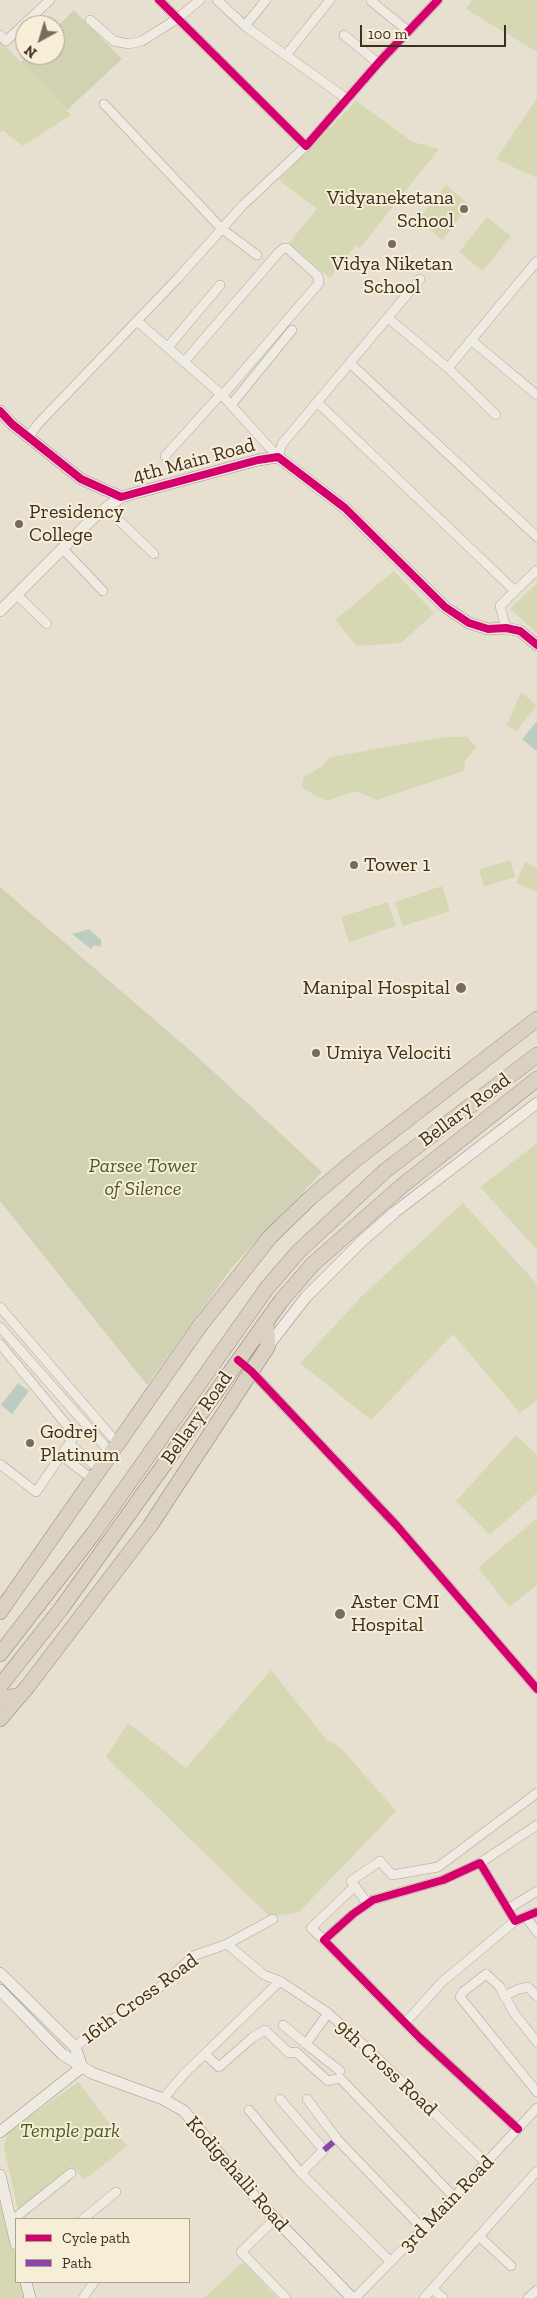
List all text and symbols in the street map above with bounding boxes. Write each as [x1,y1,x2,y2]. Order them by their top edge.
north arrow [15,15,65,65]
scale bar [362,15,508,47]
text: 100 m [368,25,407,43]
text: N [21,41,40,61]
place label: Vidyaneketana School [327,186,454,233]
marker: Vidyaneketana School [458,203,470,215]
marker: Vidya Niketan School [386,238,398,250]
place label: Vidya Niketan School [331,252,453,299]
street label: 4th Main Road [130,433,258,489]
place label: Presidency College [29,500,124,547]
marker: Presidency College [13,518,25,530]
place label: Tower 1 [364,853,430,877]
marker: Tower 1 [348,859,360,871]
place label: Manipal Hospital [303,976,450,1000]
marker: Manipal Hospital [454,981,468,995]
place label: Umiya Velociti [326,1041,451,1065]
marker: Umiya Velociti [310,1047,322,1059]
street label: Bellary Road [415,1068,515,1152]
park label: Parsee Tower of Silence [89,1154,197,1201]
street label: Bellary Road [156,1367,238,1469]
place label: Godrej Platinum [40,1420,119,1467]
marker: Godrej Platinum [24,1437,36,1449]
place label: Aster CMI Hospital [351,1590,439,1637]
marker: Aster CMI Hospital [333,1607,347,1621]
street label: 16th Cross Road [77,1949,203,2049]
street label: 9th Cross Road [330,2015,442,2121]
street label: Kodigehalli Road [181,2112,293,2236]
park label: Temple park [20,2119,120,2143]
street label: 3rd Main Road [395,2151,499,2257]
legend [15,2218,190,2283]
text: Cycle path [62,2229,130,2247]
text: Path [62,2254,92,2272]

